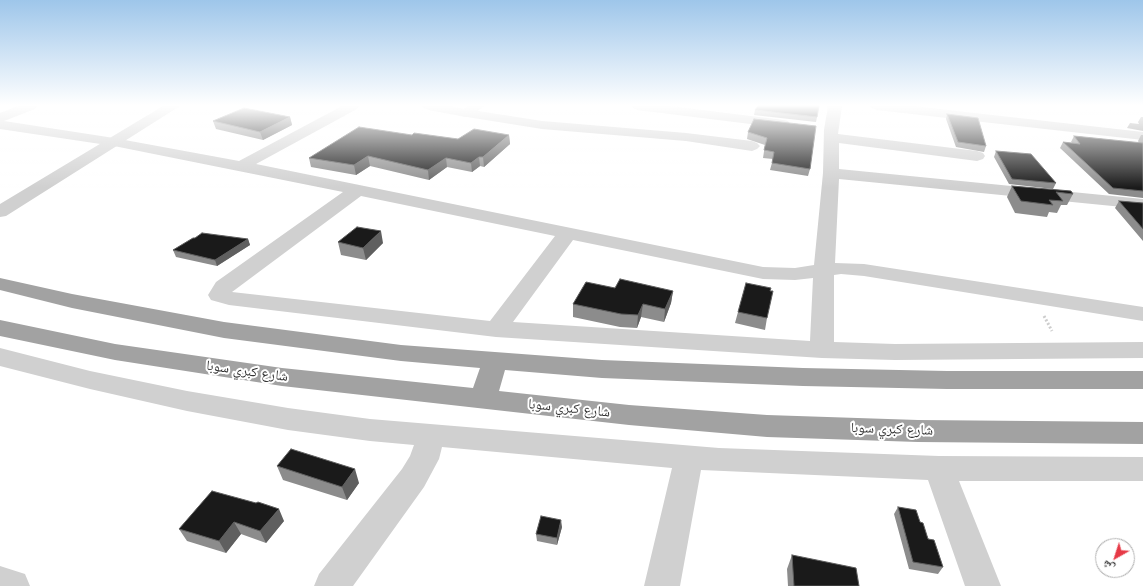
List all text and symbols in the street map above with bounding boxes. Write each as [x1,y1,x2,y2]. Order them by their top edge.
street label: شارع كبري سوبا [205,358,289,386]
street label: شارع كبري سوبا [527,396,611,422]
street label: شارع كبري سوبا [851,420,933,440]
north arrow [1095,538,1135,578]
text: ش [1099,557,1118,576]

